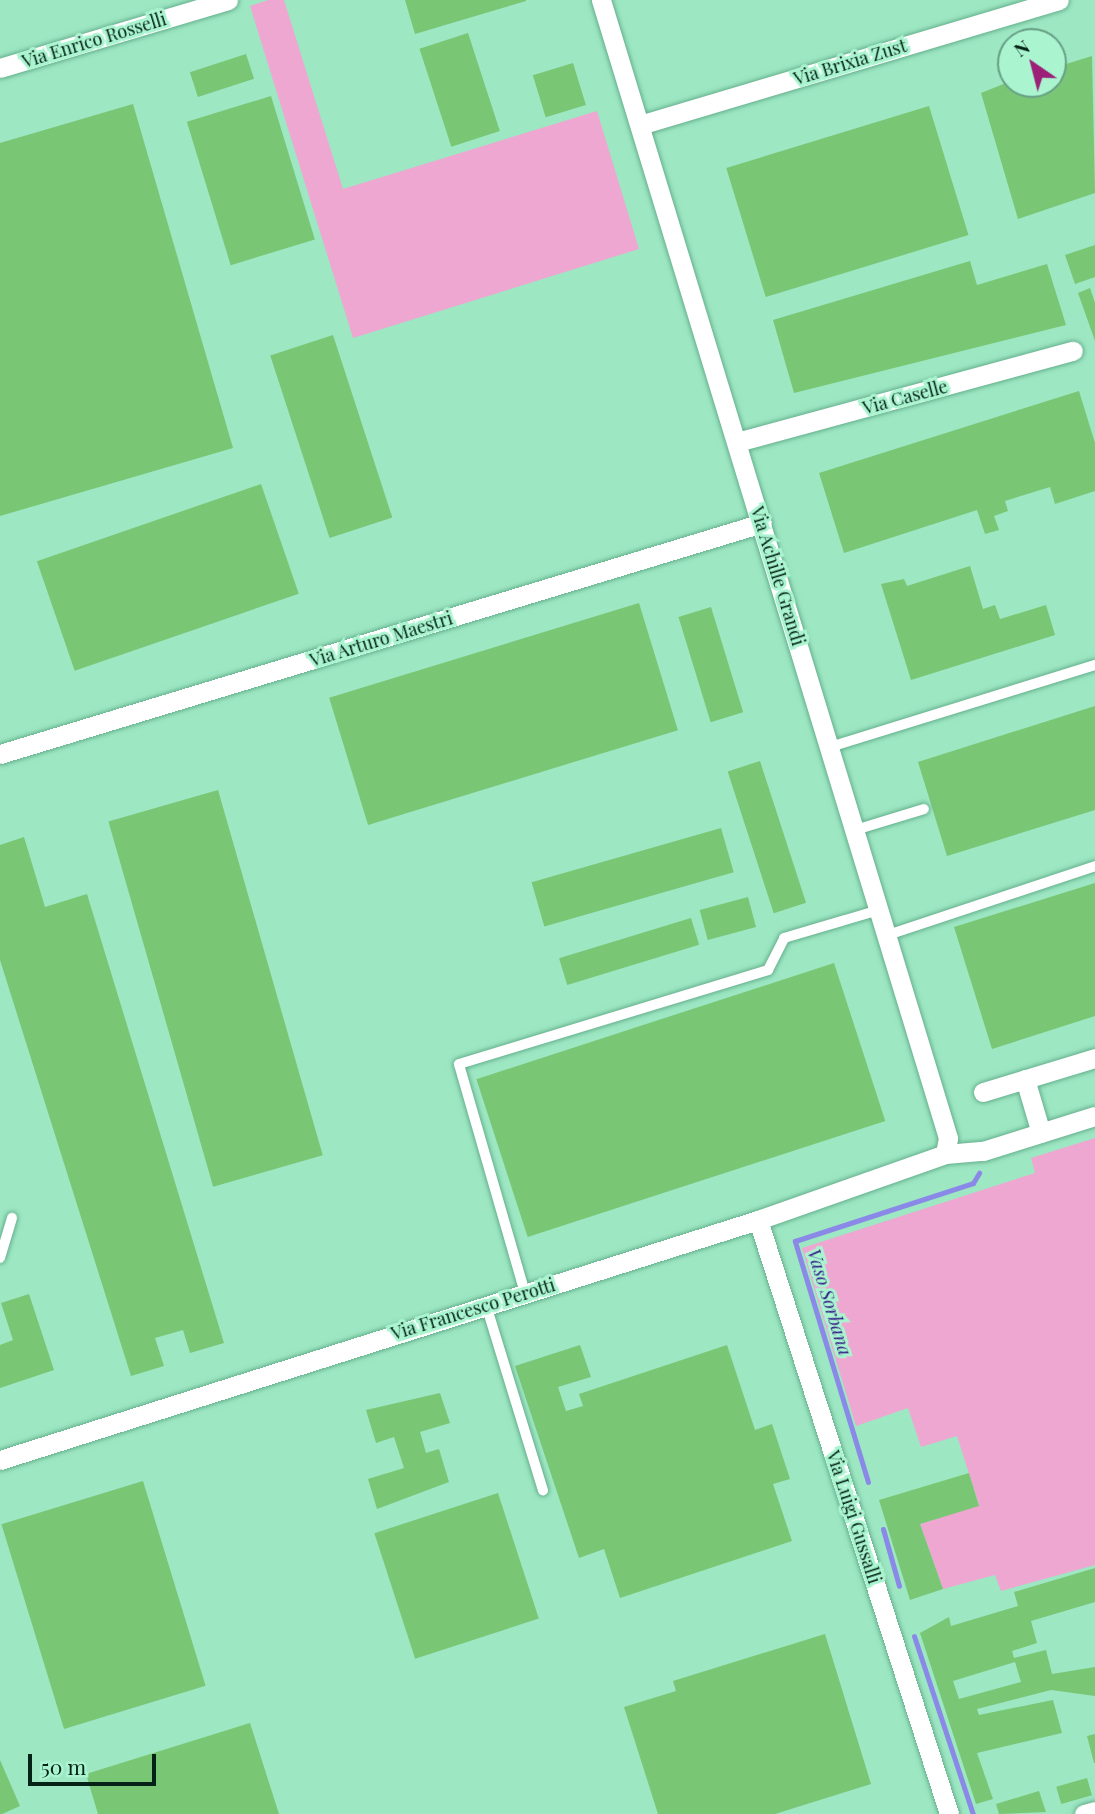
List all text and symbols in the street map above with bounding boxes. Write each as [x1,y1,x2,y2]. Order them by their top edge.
street label: Via Enrico Rosselli [19,8,169,72]
north arrow [997,28,1067,98]
text: N [1008,33,1034,62]
street label: Via Brixia Zust [791,34,909,90]
street label: Via Caselle [860,375,950,419]
street label: Via Achille Grandi [746,503,810,649]
street label: Via Arturo Maestri [307,607,455,671]
water label: Vaso Sorbana [803,1246,857,1358]
street label: Via Francesco Perotti [388,1274,558,1344]
street label: Via Luigi Gussalli [822,1448,886,1586]
scale bar [32,1741,159,1785]
text: 50 m [41,1752,86,1780]

